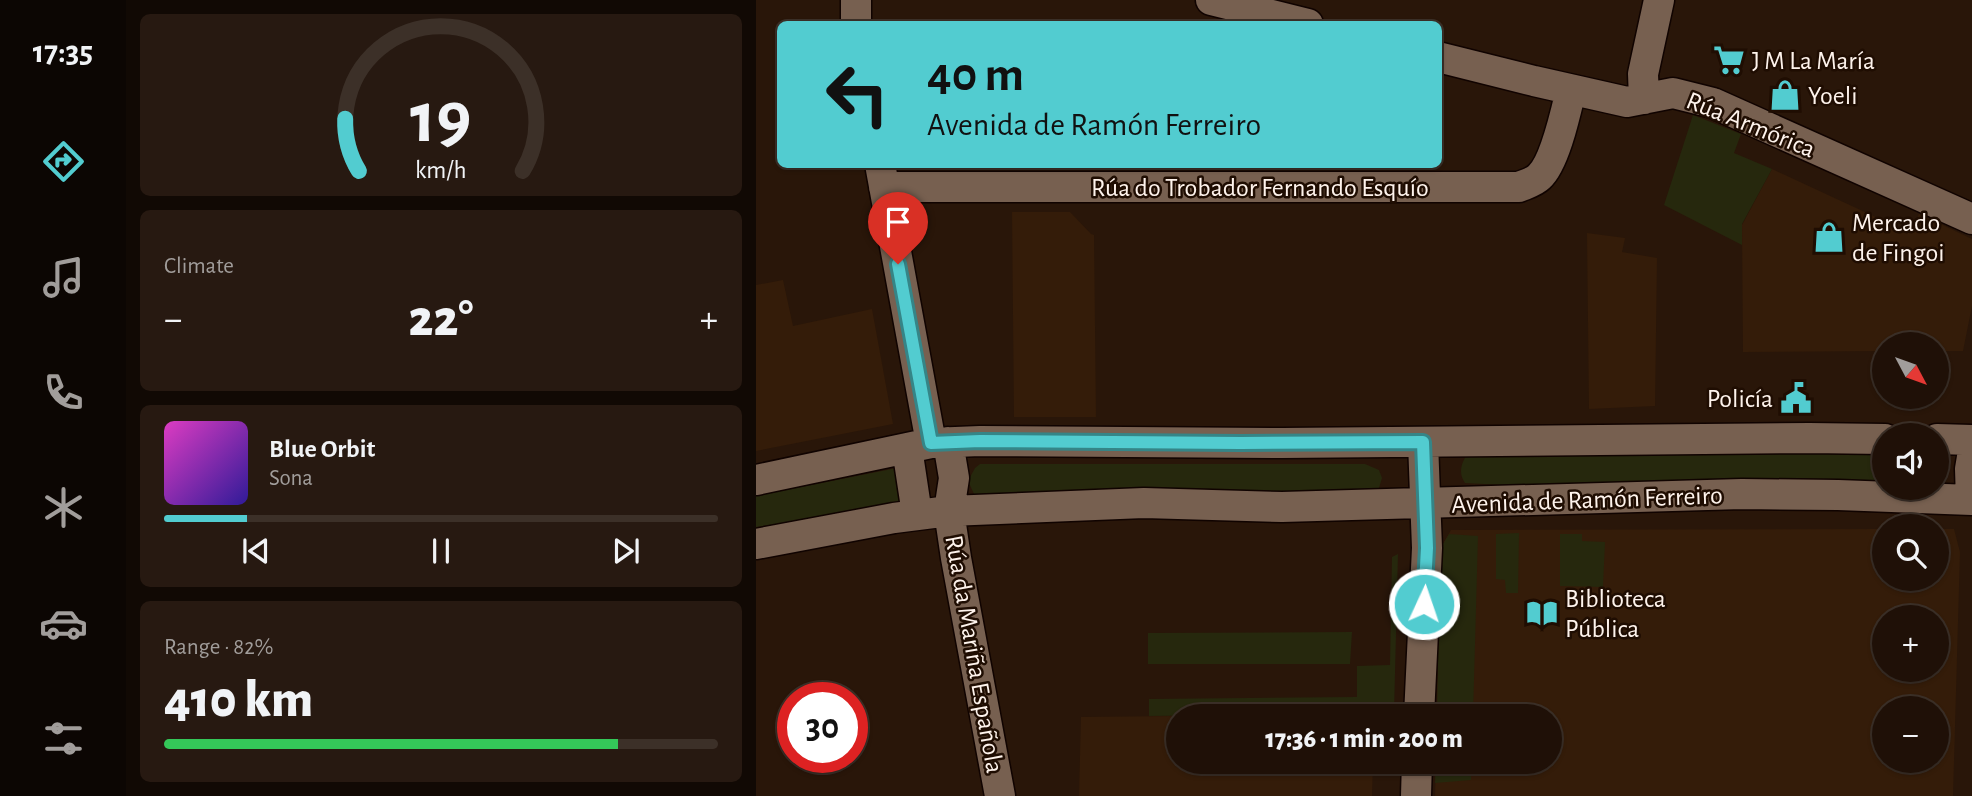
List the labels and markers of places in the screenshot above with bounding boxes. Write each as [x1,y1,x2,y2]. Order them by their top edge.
supermarket icon: J M La María [1712,43,1746,77]
place label: J M La María [1752,48,1875,74]
shop icon: Yoeli [1768,78,1802,112]
place label: Yoeli [1808,83,1858,109]
pin [868,192,928,264]
place label: Mercado de Fingoi [1852,210,1944,266]
shop icon: Mercado de Fingoi [1812,220,1846,254]
public building icon: Policía [1779,381,1813,415]
place label: Policía [1707,386,1773,412]
place label: Biblioteca Pública [1565,586,1666,642]
library icon: Biblioteca Pública [1525,596,1559,630]

